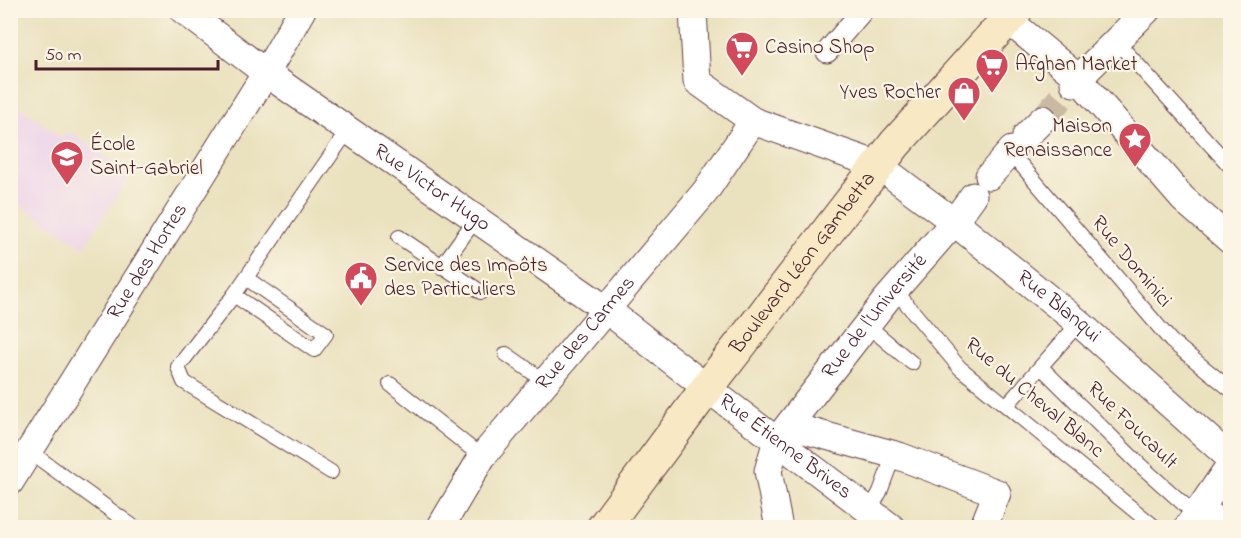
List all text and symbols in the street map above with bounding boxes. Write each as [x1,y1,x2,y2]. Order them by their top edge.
supermarket icon: Casino Shop [724,30,760,77]
scale bar [36,33,218,71]
place label: Casino Shop [765,33,875,63]
text: 50 m [45,43,82,69]
supermarket icon: Afghan Market [974,47,1010,94]
place label: Afghan Market [1015,50,1138,82]
shop icon: Yves Rocher [946,75,982,122]
place label: Yves Rocher [840,78,941,108]
place label: Maison Renaissance [1004,112,1113,166]
place icon: Maison Renaissance [1117,121,1153,168]
place label: École Saint-Gabriel [90,130,203,184]
street label: Rue Victor Hugo [367,137,496,239]
school or university icon: École Saint-Gabriel [49,139,85,186]
street label: Boulevard Léon Gambetta [722,165,883,362]
street label: Rue des Hortes [100,198,196,326]
street label: Rue Dominici [1084,210,1178,314]
street label: Rue de l'Université [815,247,935,385]
place label: Service des Impôts des Particuliers [384,251,548,305]
public building icon: Service des Impôts des Particuliers [343,260,379,307]
street label: Rue Blanqui [1010,263,1107,350]
street label: Rue des Carmes [529,270,643,397]
street label: Rue du Cheval Blanc [958,331,1111,466]
street label: Rue Foucault [1080,375,1184,477]
street label: Rue Étienne Brives [712,387,858,507]

